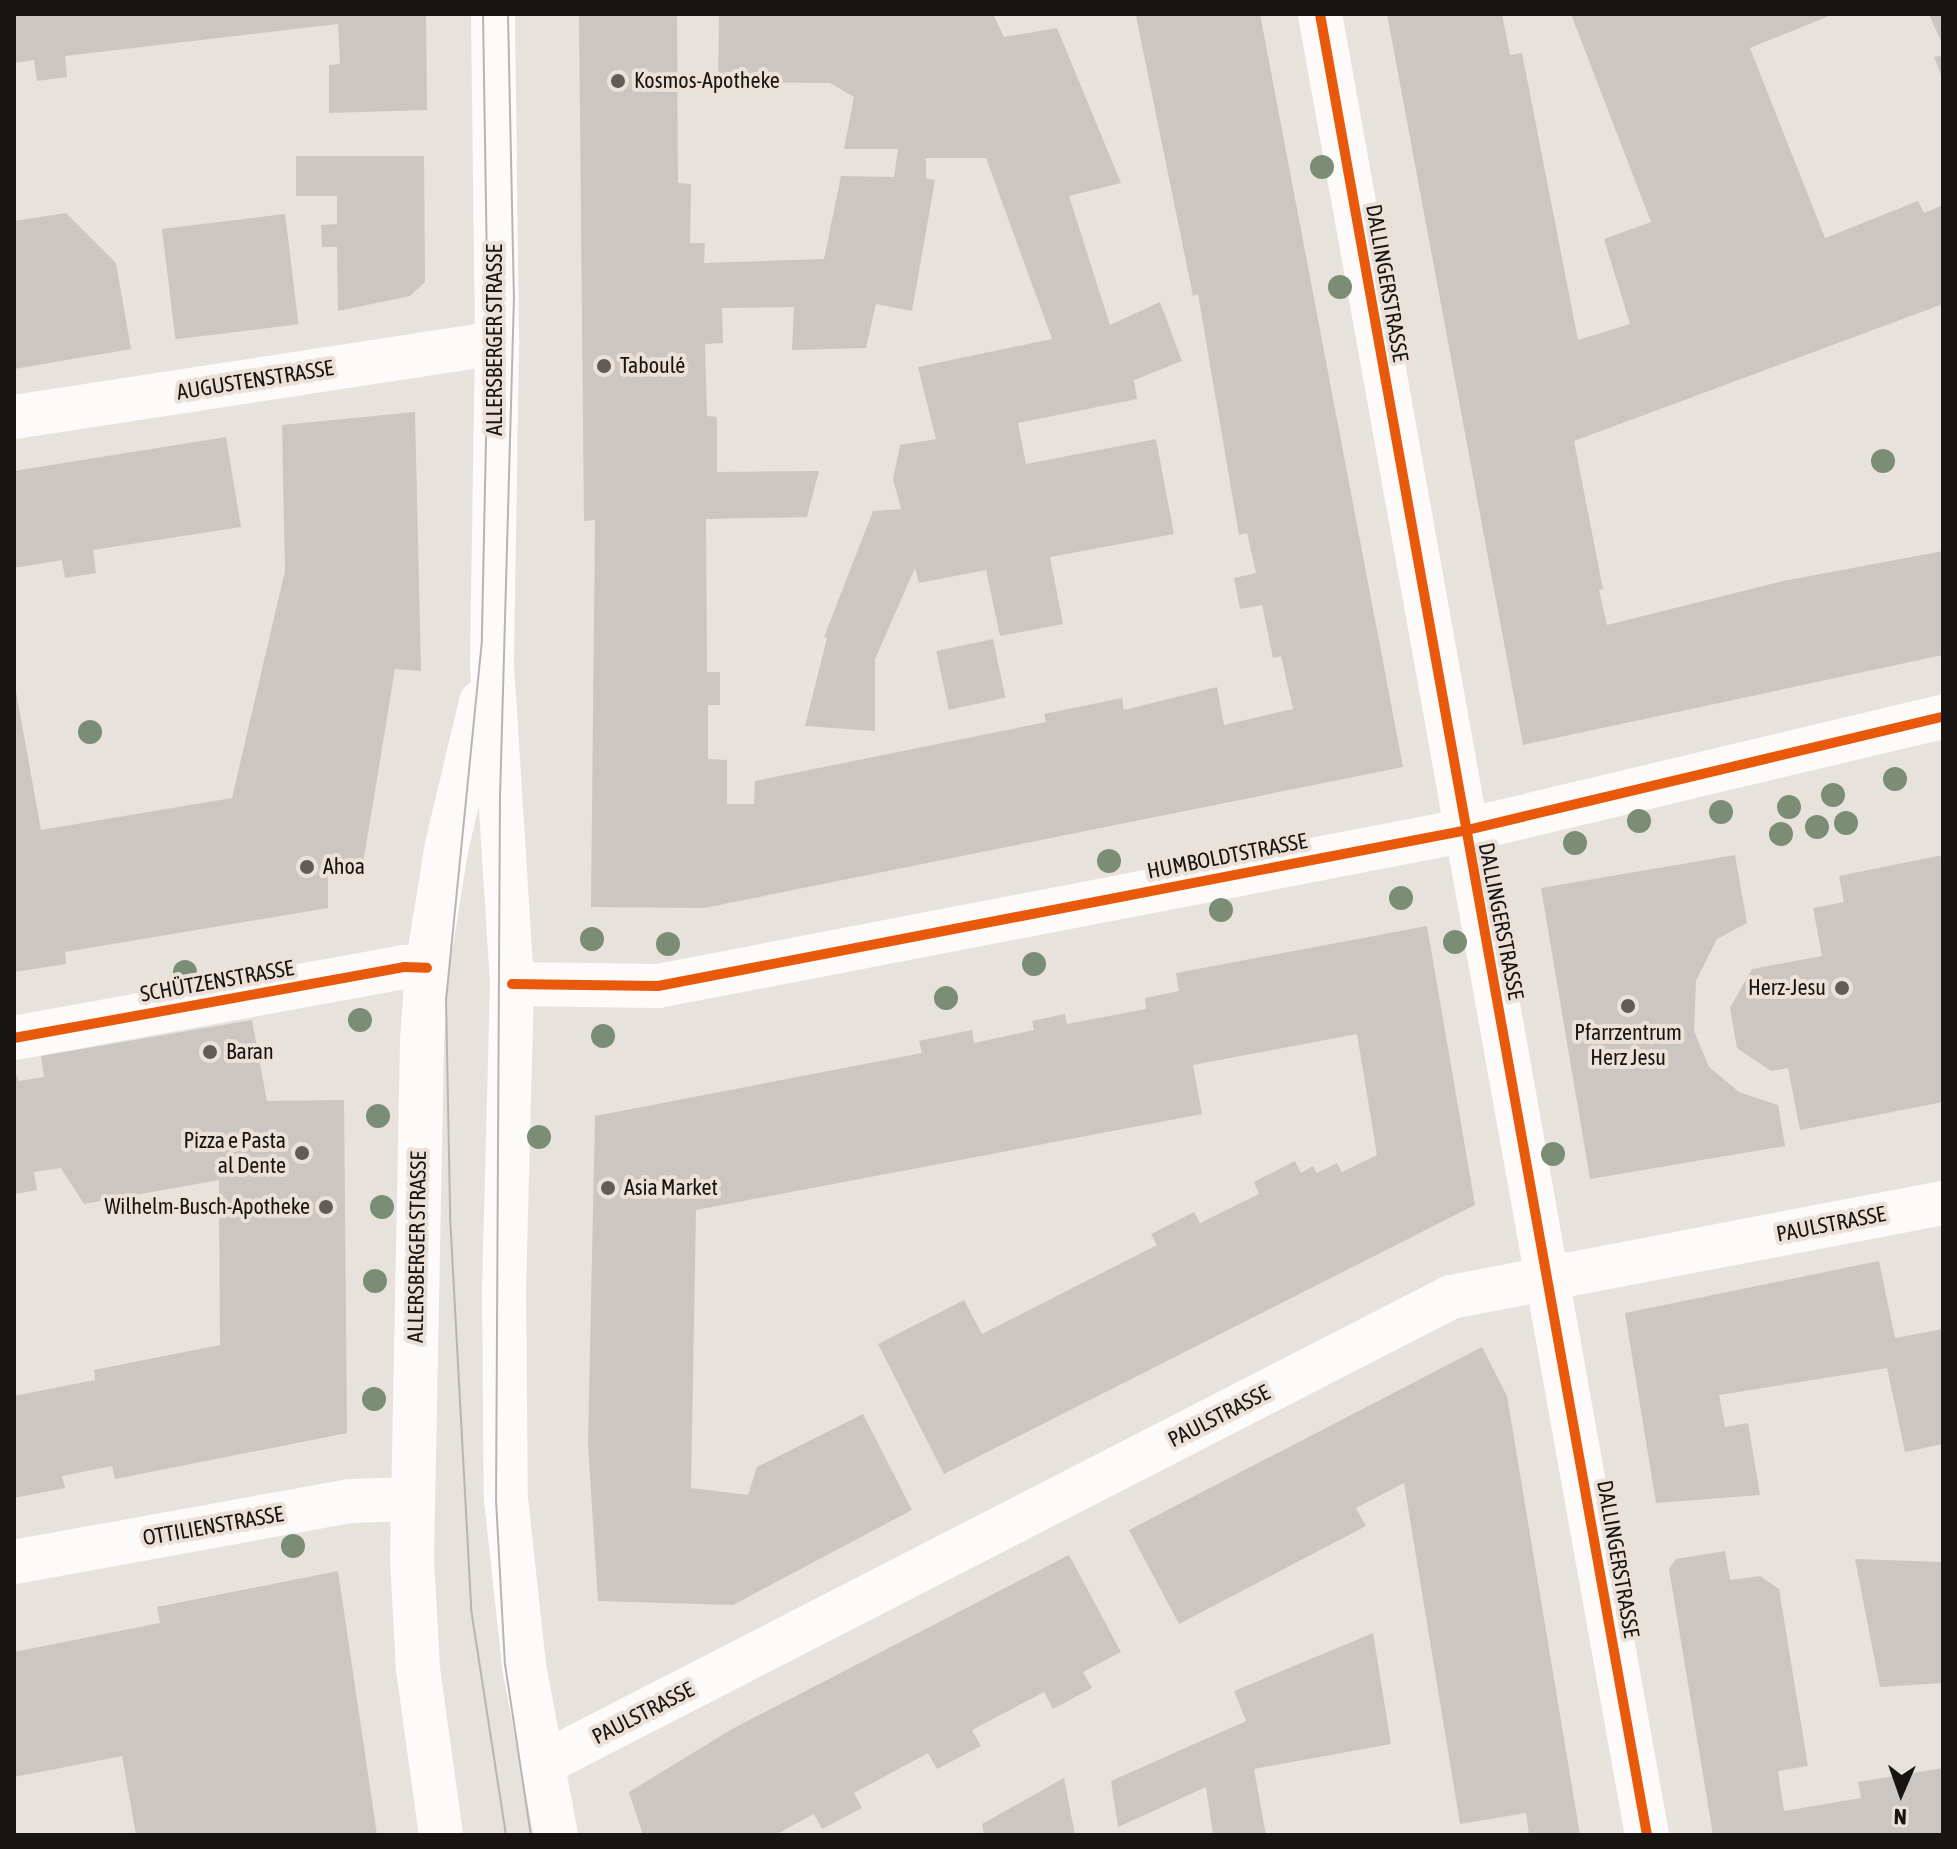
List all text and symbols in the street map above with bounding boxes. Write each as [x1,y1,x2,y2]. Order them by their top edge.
place label: Kosmos-Apotheke [634,68,780,94]
marker: Kosmos-Apotheke [609,72,627,90]
street label: DALLINGERSTRASSE [1360,202,1414,364]
street label: ALLERSBERGER STRASSE [482,244,508,436]
place label: Taboulé [620,353,685,379]
street label: AUGUSTENSTRASSE [175,355,335,405]
marker: Taboulé [595,357,613,375]
street label: HUMBOLDTSTRASSE [1145,828,1309,884]
street label: DALLINGERSTRASSE [1473,840,1529,1002]
place label: Ahoa [323,854,365,880]
marker: Ahoa [298,858,316,876]
street label: SCHÜTZENSTRASSE [138,955,296,1007]
place label: Herz-Jesu [1748,975,1826,1001]
marker: Herz-Jesu [1833,979,1851,997]
marker: Pfarrzentrum Herz Jesu [1619,997,1637,1015]
place label: Pfarrzentrum Herz Jesu [1574,1019,1682,1070]
place label: Baran [226,1039,274,1065]
marker: Baran [201,1043,219,1061]
place label: Pizza e Pasta al Dente [184,1127,286,1178]
marker: Pizza e Pasta al Dente [293,1144,311,1162]
street label: ALLERSBERGER STRASSE [402,1151,432,1343]
place label: Asia Market [624,1175,718,1201]
marker: Asia Market [599,1179,617,1197]
place label: Wilhelm-Busch-Apotheke [104,1194,310,1220]
marker: Wilhelm-Busch-Apotheke [317,1198,335,1216]
street label: PAULSTRASSE [1774,1200,1888,1248]
street label: PAULSTRASSE [1164,1379,1274,1453]
street label: DALLINGERSTRASSE [1591,1478,1645,1640]
street label: OTTILIENSTRASSE [141,1501,285,1551]
street label: PAULSTRASSE [588,1676,698,1750]
north arrow [1861,1753,1941,1833]
text: N [1893,1804,1907,1830]

